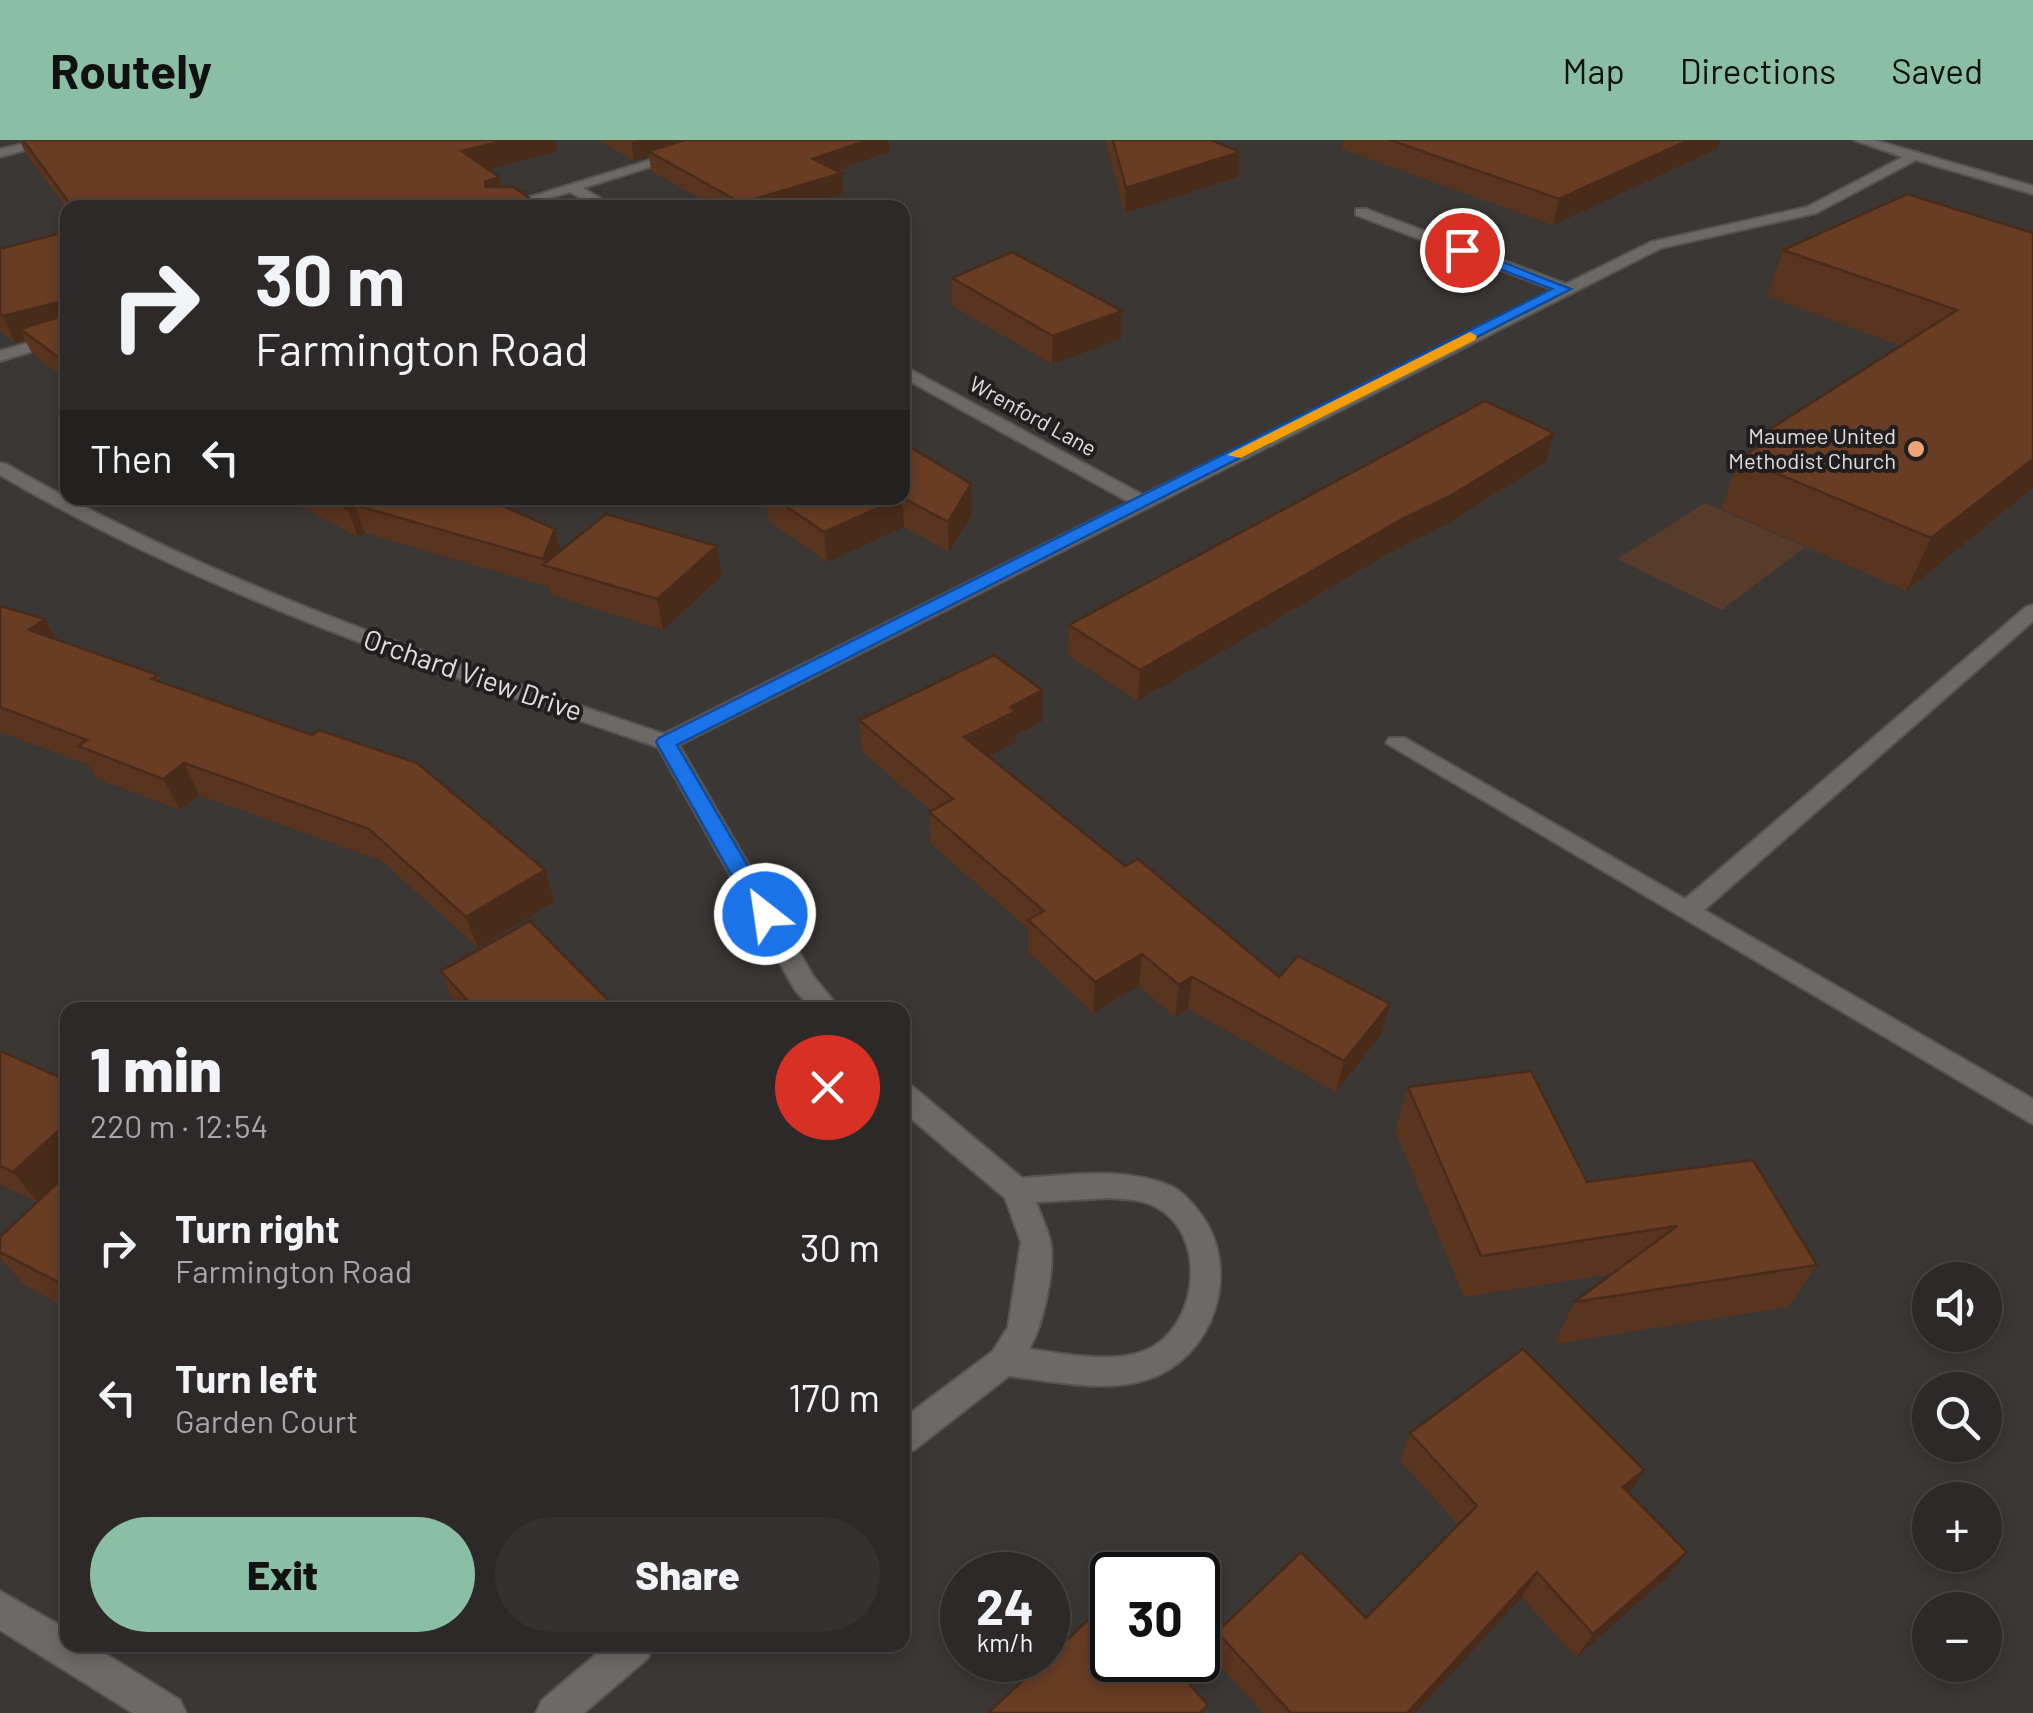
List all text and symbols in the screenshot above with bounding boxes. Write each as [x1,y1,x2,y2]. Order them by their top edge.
text: Routely [50,41,212,99]
text: Map [1563,49,1625,91]
text: Directions [1680,49,1836,91]
text: Saved [1891,49,1983,91]
pin [1420,208,1505,293]
icon: arrive [1435,223,1490,278]
text: 30 m [255,236,405,320]
icon: right [90,240,220,370]
text: Farmington Road [255,321,589,375]
street label: Wrenford Lane [966,370,1101,461]
place label: Maumee United Methodist Church [1728,422,1896,473]
icon: left [193,430,248,485]
text: Then [90,435,173,481]
marker: Maumee United Methodist Church [1905,438,1927,460]
street label: Orchard View Drive [360,621,587,727]
position arrow [713,862,817,966]
text: 1 min [90,1032,222,1104]
button: close [775,1035,880,1140]
text: 220 m · 12:54 [90,1106,268,1144]
text: Turn right [175,1205,340,1251]
icon: right [90,1220,145,1275]
text: 30 m [800,1224,880,1270]
text: Farmington Road [175,1251,412,1289]
map controls [1912,1262,2002,1682]
button: sound [1912,1262,2002,1352]
text: Turn left [175,1355,318,1401]
icon: left [90,1370,145,1425]
button: search [1912,1372,2002,1462]
text: 170 m [788,1374,880,1420]
text: Garden Court [175,1401,358,1439]
button: + [1912,1482,2002,1572]
button: Exit [90,1517,475,1632]
button: Share [495,1517,880,1632]
speed limit sign: 30 [1090,1552,1220,1682]
text: 24 [976,1575,1034,1635]
button: − [1912,1592,2002,1682]
text: km/h [977,1627,1033,1657]

